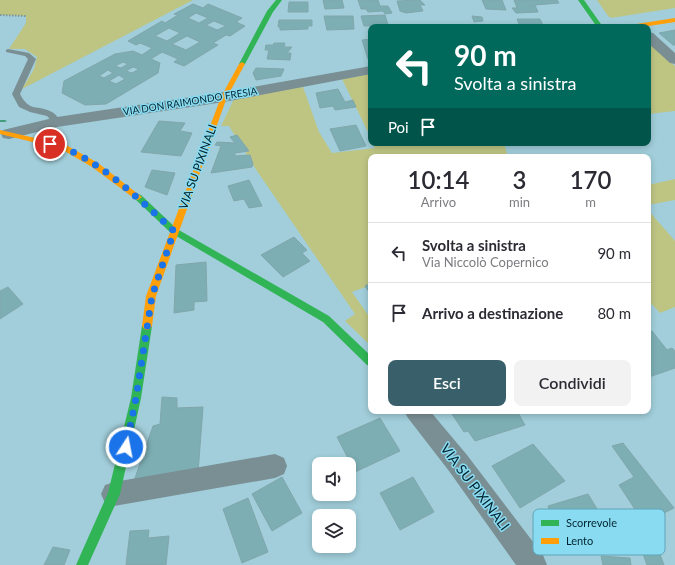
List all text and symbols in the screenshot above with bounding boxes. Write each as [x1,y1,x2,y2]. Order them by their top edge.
text: 90 m [454,38,517,72]
icon: left [388,40,440,92]
text: Svolta a sinistra [454,72,576,94]
street label: VIA DON RAIMONDO FRESIA [122,84,258,118]
icon: arrive [417,116,439,138]
text: Poi [388,118,409,136]
street label: VIA SU PIXINALI [175,122,220,211]
pin [33,127,67,161]
icon: arrive [39,133,61,155]
text: 10:14 [408,165,469,194]
text: 3 [513,165,526,194]
text: 170 [570,165,611,194]
text: Arrivo [421,194,456,210]
text: min [509,194,530,210]
text: m [585,194,596,210]
text: Svolta a sinistra [422,236,526,254]
icon: left [388,242,410,264]
text: 90 m [597,244,631,262]
text: Via Niccolò Copernico [422,254,549,270]
icon: arrive [388,302,410,324]
text: Arrivo a destinazione [422,304,563,322]
text: 80 m [597,304,631,322]
button: Esci [388,360,506,406]
button: Condividi [514,360,631,406]
position arrow [105,426,147,468]
street label: VIA SU PIXINALI [437,440,514,533]
map controls [312,457,356,553]
button: sound [312,457,356,501]
button: layers [312,509,356,553]
legend [533,509,665,555]
text: Scorrevole [566,516,617,529]
text: Lento [566,534,593,547]

